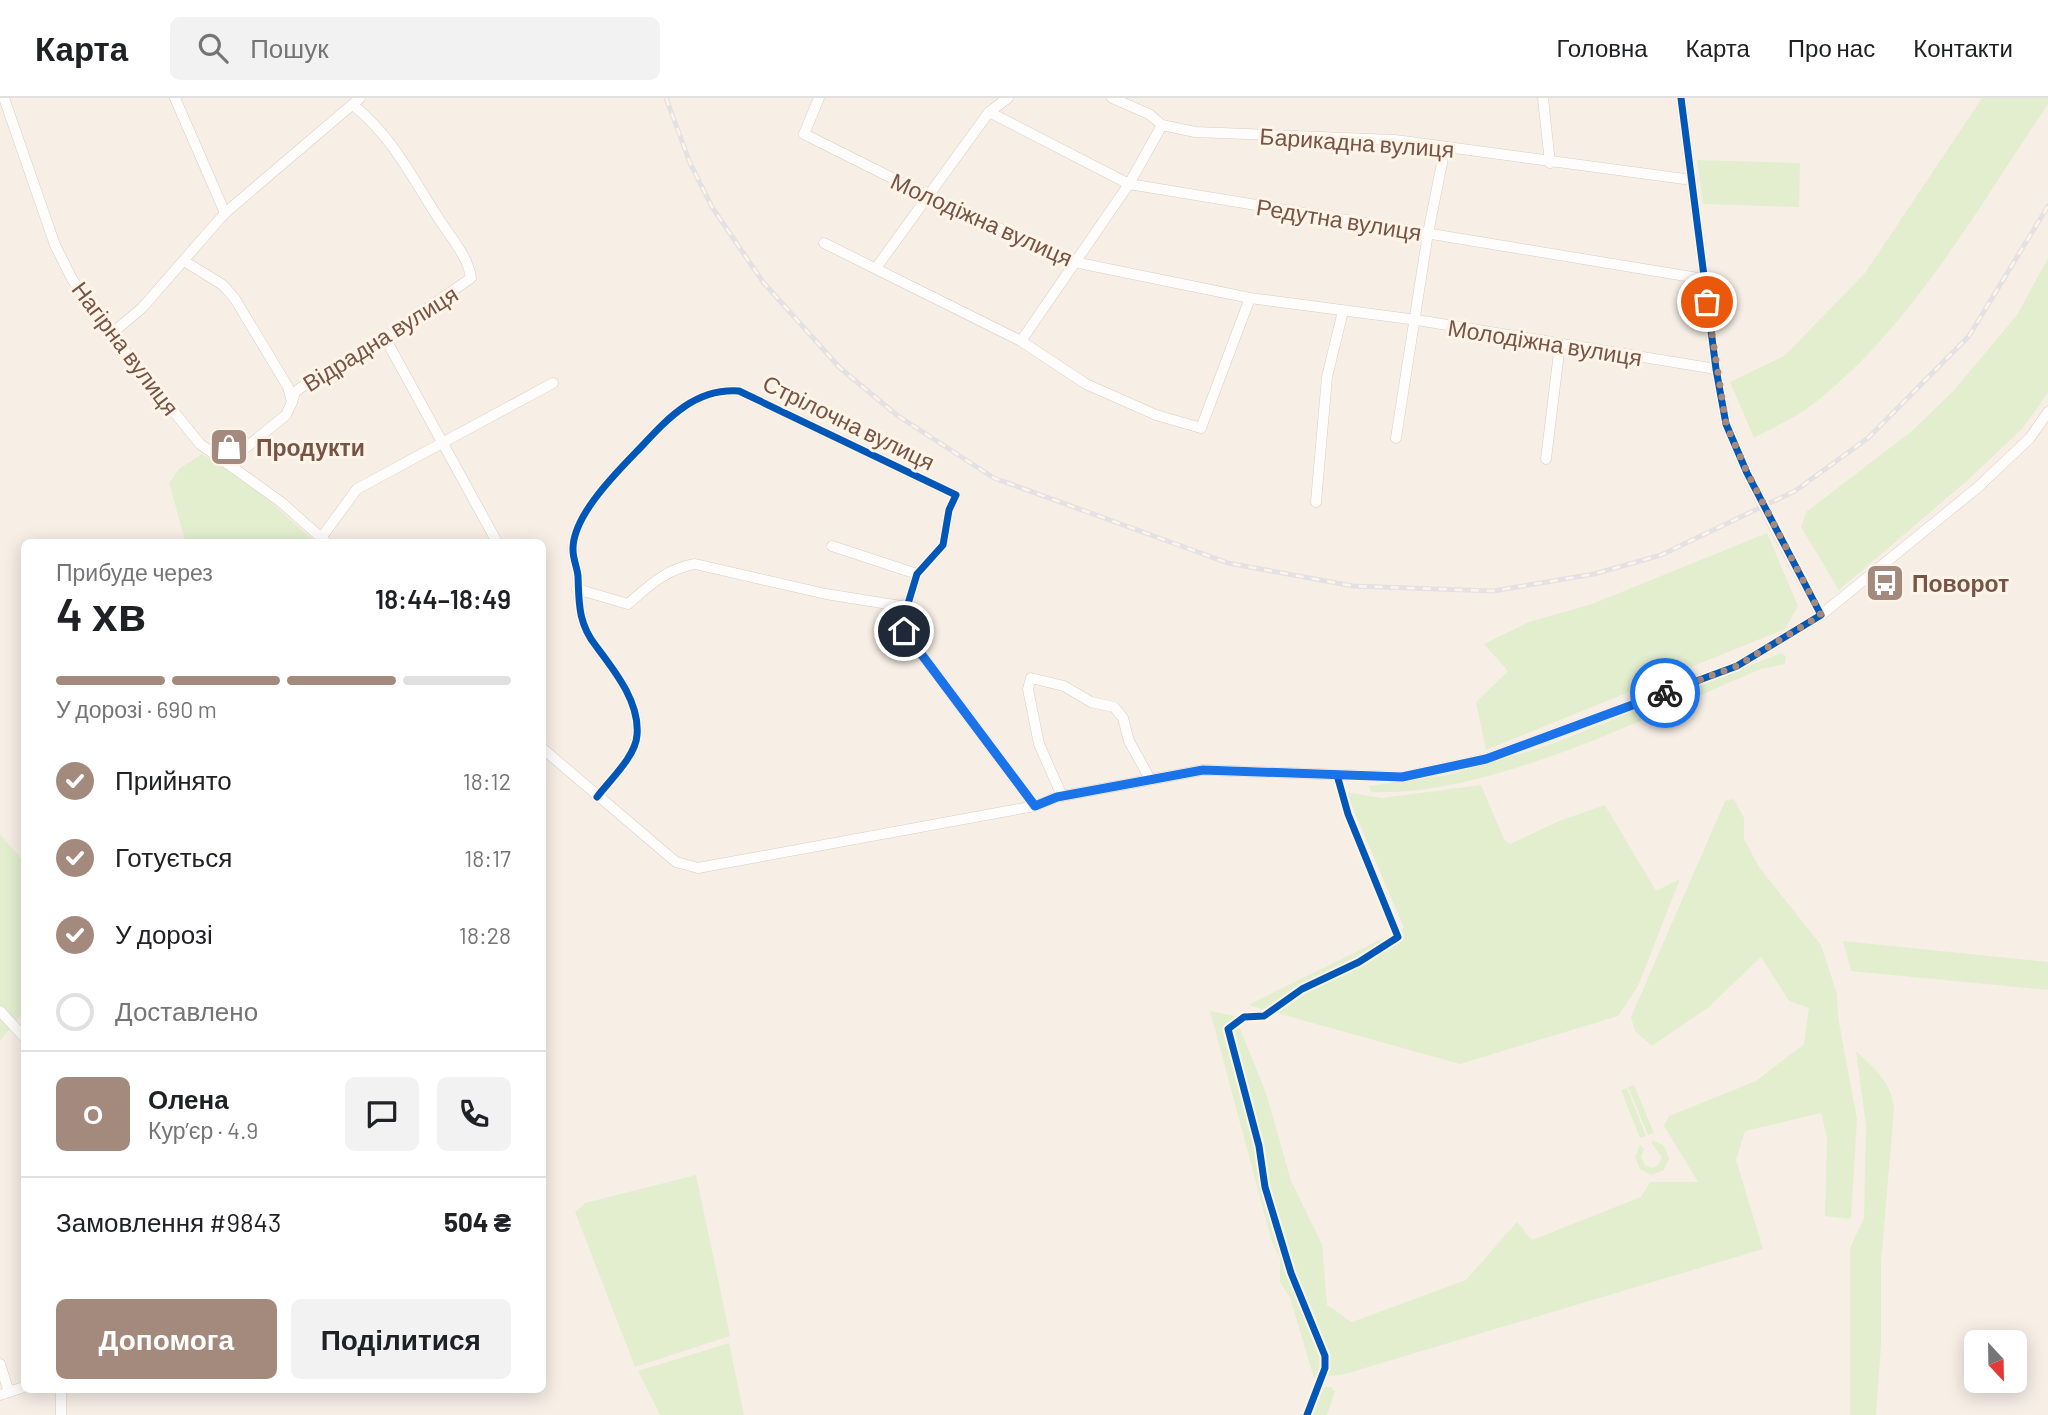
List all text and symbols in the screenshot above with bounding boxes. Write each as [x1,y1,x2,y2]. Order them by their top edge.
search box [170,17,660,80]
text: Карта [35,28,128,68]
icon: search [194,29,232,67]
text: Пошук [250,32,329,63]
text: Головна [1556,33,1648,62]
text: Карта [1686,33,1750,62]
text: Про нас [1788,33,1875,62]
text: Контакти [1913,33,2013,62]
street label: Барикадна вулиця [1259,121,1455,163]
street label: Молодіжна вулиця [887,166,1077,272]
street label: Редутна вулиця [1254,192,1424,246]
pin [1677,272,1737,332]
street label: Нагірна вулиця [67,276,185,420]
street label: Відрадна вулиця [297,279,463,397]
icon: bag [1688,283,1726,321]
street label: Молодіжна вулиця [1446,313,1644,371]
street label: Стрілочна вулиця [759,368,939,476]
shop icon: Продукти [208,426,250,468]
place label: Продукти [256,433,365,461]
text: Прибуде через [56,558,213,586]
bus stop icon: Поворот [1864,562,1906,604]
place label: Поворот [1912,569,2009,597]
text: 18:44–18:49 [375,583,511,614]
text: 4 хв [56,585,146,640]
pin [874,601,934,661]
icon: home [885,612,923,650]
courier [1630,658,1700,728]
icon: bike [1646,674,1684,712]
text: У дорозі · 690 m [56,695,217,723]
icon: check [56,762,94,800]
text: Прийнято [115,764,232,795]
text: 18:12 [463,767,511,795]
icon: check [56,839,94,877]
text: Готується [115,841,232,872]
text: 18:17 [464,844,511,872]
icon: check [56,916,94,954]
text: У дорозі [115,918,213,949]
text: 18:28 [459,921,511,949]
text: Доставлено [115,995,258,1026]
button: chat [345,1077,419,1151]
button: phone [437,1077,511,1151]
text: Олена [148,1083,229,1114]
text: О [83,1098,103,1129]
text: Кур’єр · 4.9 [148,1116,258,1144]
text: Замовлення #9843 [56,1206,281,1237]
text: 504 ₴ [444,1206,511,1237]
button: Допомога [56,1299,277,1379]
button: Поділитися [291,1299,511,1379]
north arrow [1964,1330,2026,1393]
map controls [1964,1330,2027,1393]

